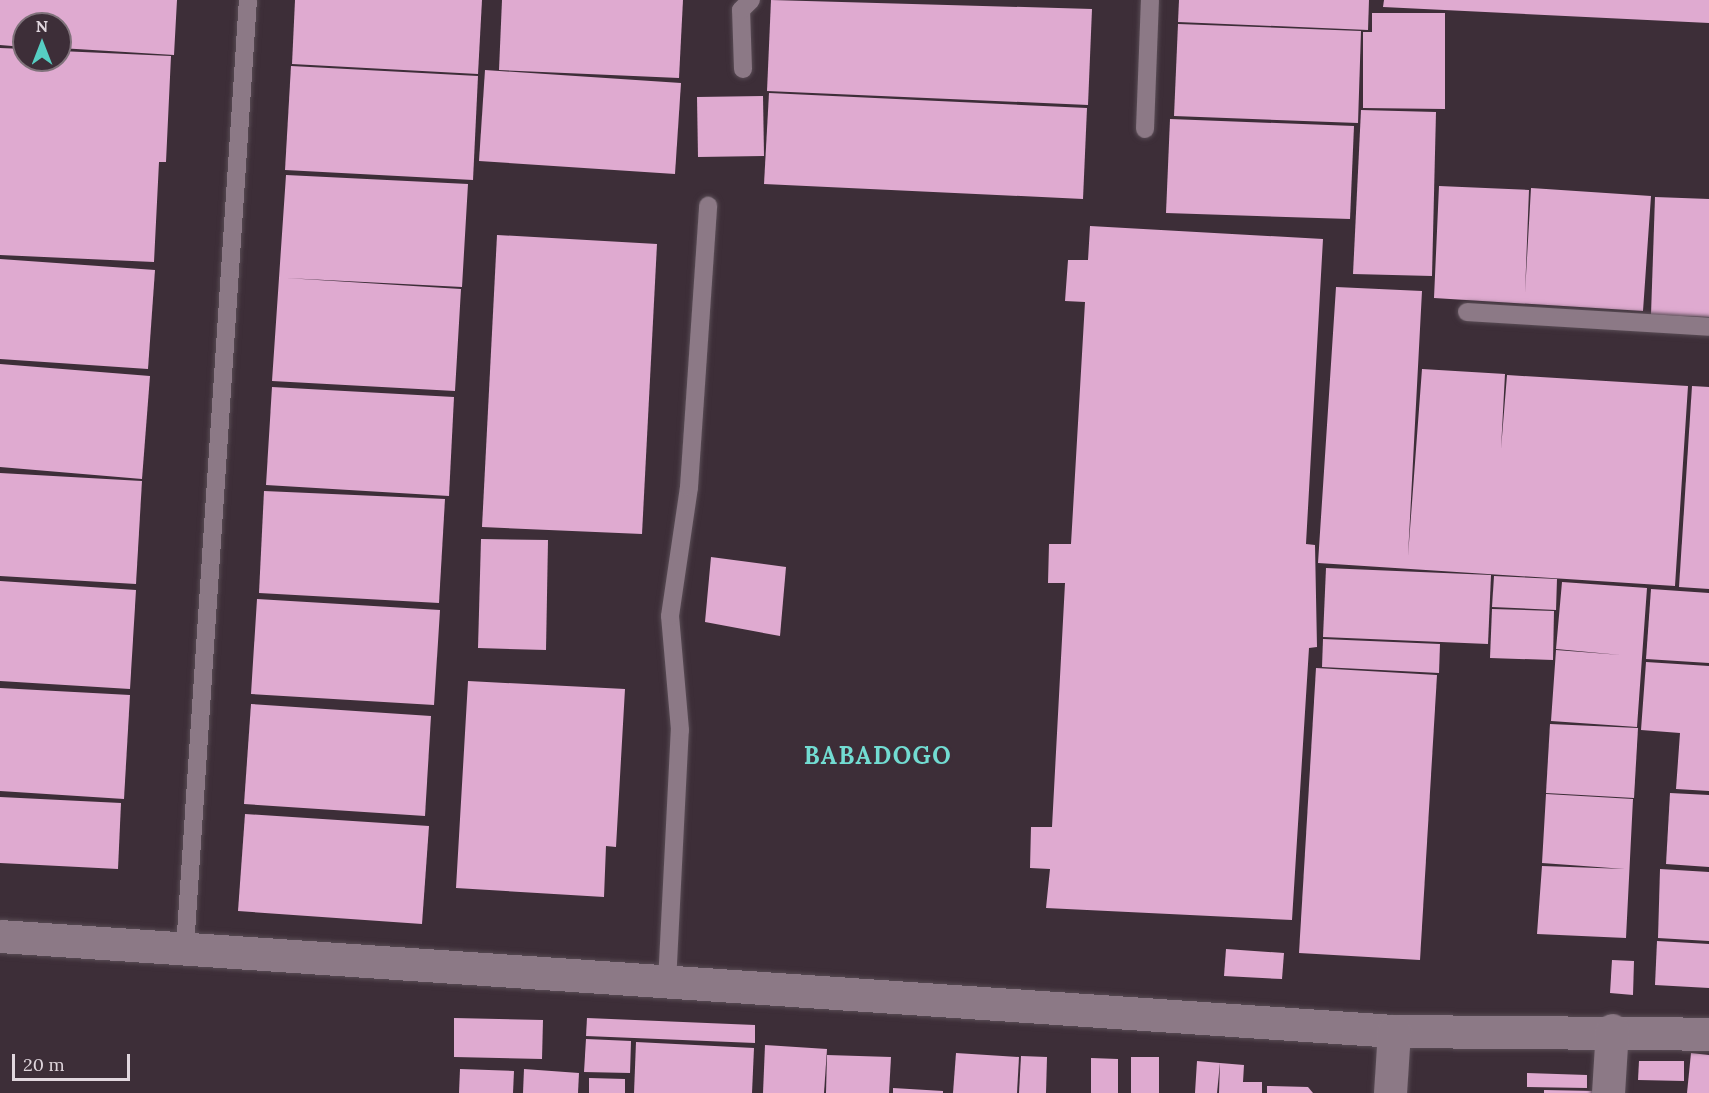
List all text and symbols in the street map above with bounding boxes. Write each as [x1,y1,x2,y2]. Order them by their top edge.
north arrow [12,12,72,72]
text: N [36,16,48,36]
district label: BABADOGO [804,742,952,770]
scale bar [15,1042,134,1080]
text: 20 m [23,1053,65,1076]

